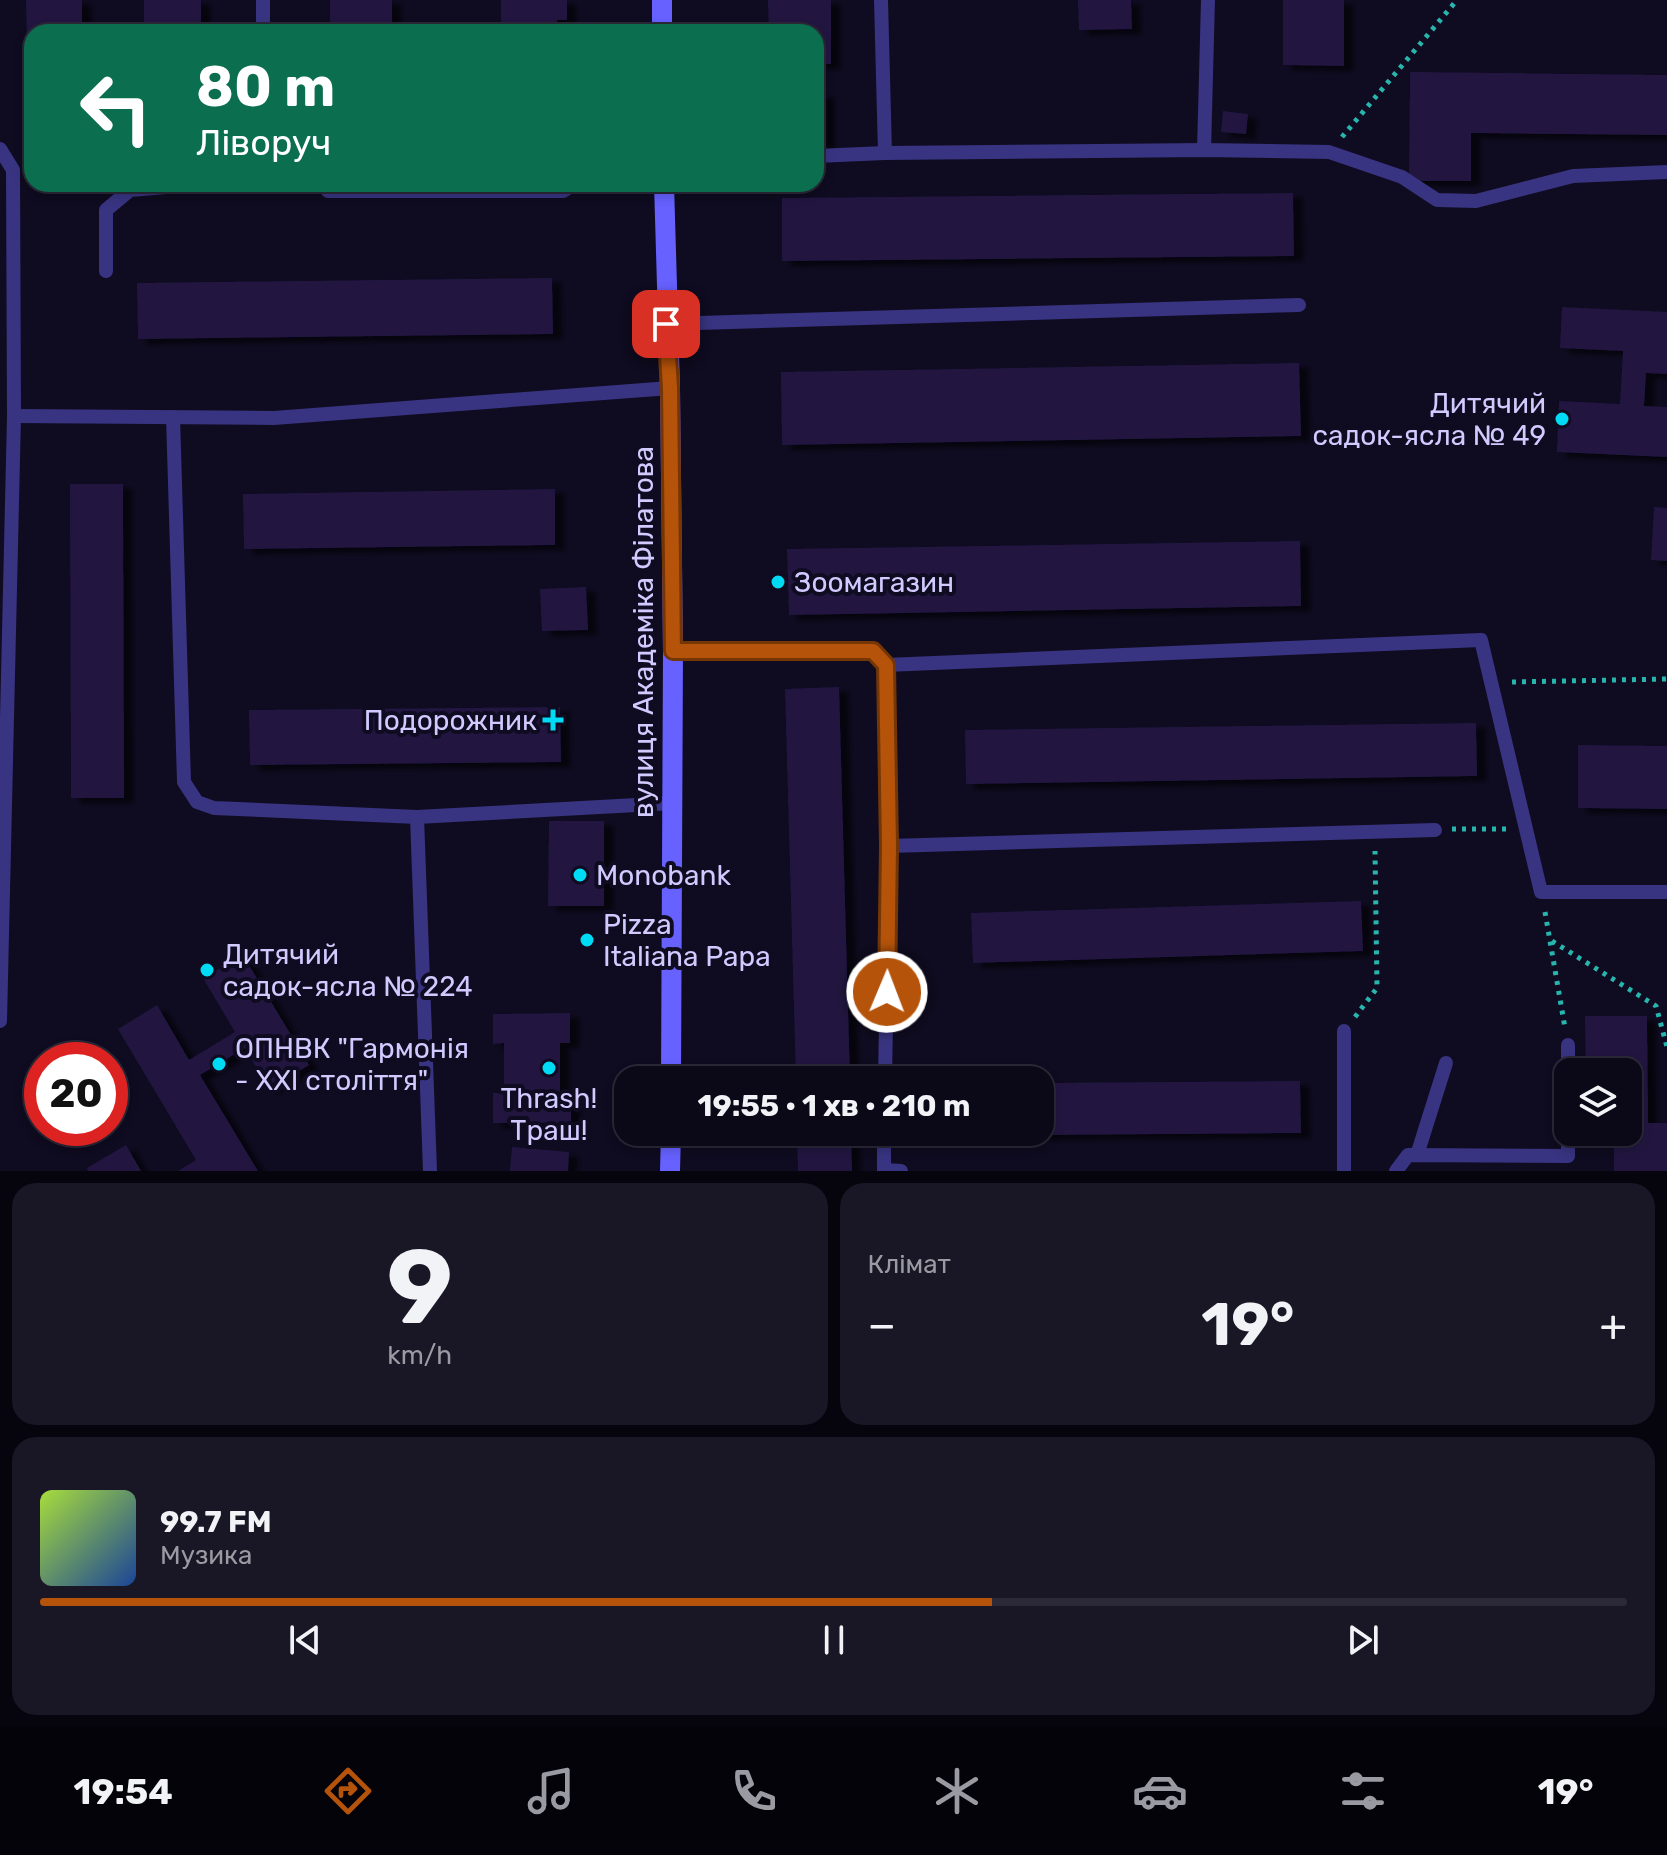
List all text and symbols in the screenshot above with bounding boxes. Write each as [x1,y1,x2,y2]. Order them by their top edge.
text: 80 m [196,54,335,120]
icon: left [64,56,168,160]
text: Ліворуч [196,121,331,164]
pin [632,290,700,358]
icon: arrive [644,302,688,346]
place label: Дитячий садок-ясла № 49 [1313,387,1546,452]
marker: Дитячий садок-ясла № 49 [1553,410,1571,428]
street label: вулиця Академіка Філатова [627,446,660,818]
place label: Зоомагазин [794,566,954,599]
marker: Зоомагазин [769,573,787,591]
place label: Подорожник [364,704,537,737]
marker: Подорожник [544,711,562,729]
place label: Monobank [596,859,731,892]
marker: Monobank [571,866,589,884]
place label: Pizza Italiana Papa [603,908,771,973]
marker: Pizza Italiana Papa [578,931,596,949]
place label: Дитячий садок-ясла № 224 [223,938,473,1003]
position arrow [845,950,929,1034]
marker: Дитячий садок-ясла № 224 [198,961,216,979]
place label: ОПНВК "Гармонія - ХХІ століття" [235,1032,469,1097]
speed limit sign: 20 [24,1042,128,1146]
marker: ОПНВК "Гармонія - ХХІ століття" [210,1055,228,1073]
map controls [1554,1058,1642,1146]
button: layers [1554,1058,1642,1146]
marker: Thrash! Траш! [540,1059,558,1077]
place label: Thrash! Траш! [501,1082,597,1147]
text: 19:55 · 1 хв · 210 m [698,1088,970,1124]
text: 9 [386,1226,453,1349]
text: Клімат [868,1249,951,1280]
text: 19° [1201,1289,1294,1360]
text: − [868,1299,896,1351]
text: + [1600,1299,1627,1351]
text: km/h [387,1340,452,1371]
text: 99.7 FM [160,1504,271,1540]
text: Музика [160,1540,252,1571]
icon: previous [283,1618,327,1662]
icon: pause [812,1618,856,1662]
icon: next [1341,1618,1385,1662]
icon: directions [320,1763,376,1819]
icon: music [523,1763,579,1819]
icon: phone [726,1763,782,1819]
icon: climate [929,1763,985,1819]
icon: car [1132,1763,1188,1819]
icon: filters [1335,1763,1391,1819]
text: 19:54 [73,1770,173,1813]
text: 19° [1538,1770,1593,1813]

